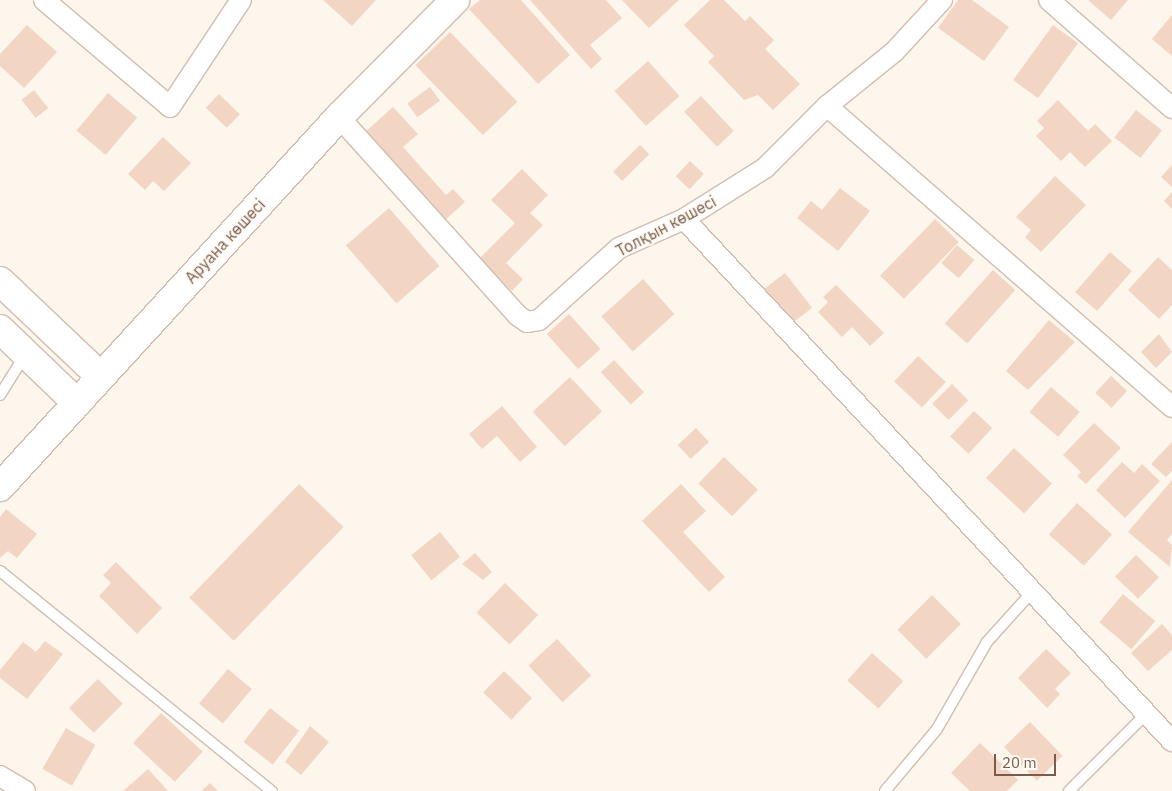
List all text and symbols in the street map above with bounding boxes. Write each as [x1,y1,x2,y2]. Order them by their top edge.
street label: Толқын көшесі [613,192,719,260]
street label: Аруана көшесі [181,195,269,287]
scale bar [997,744,1060,776]
text: 20 m [1002,753,1037,772]

